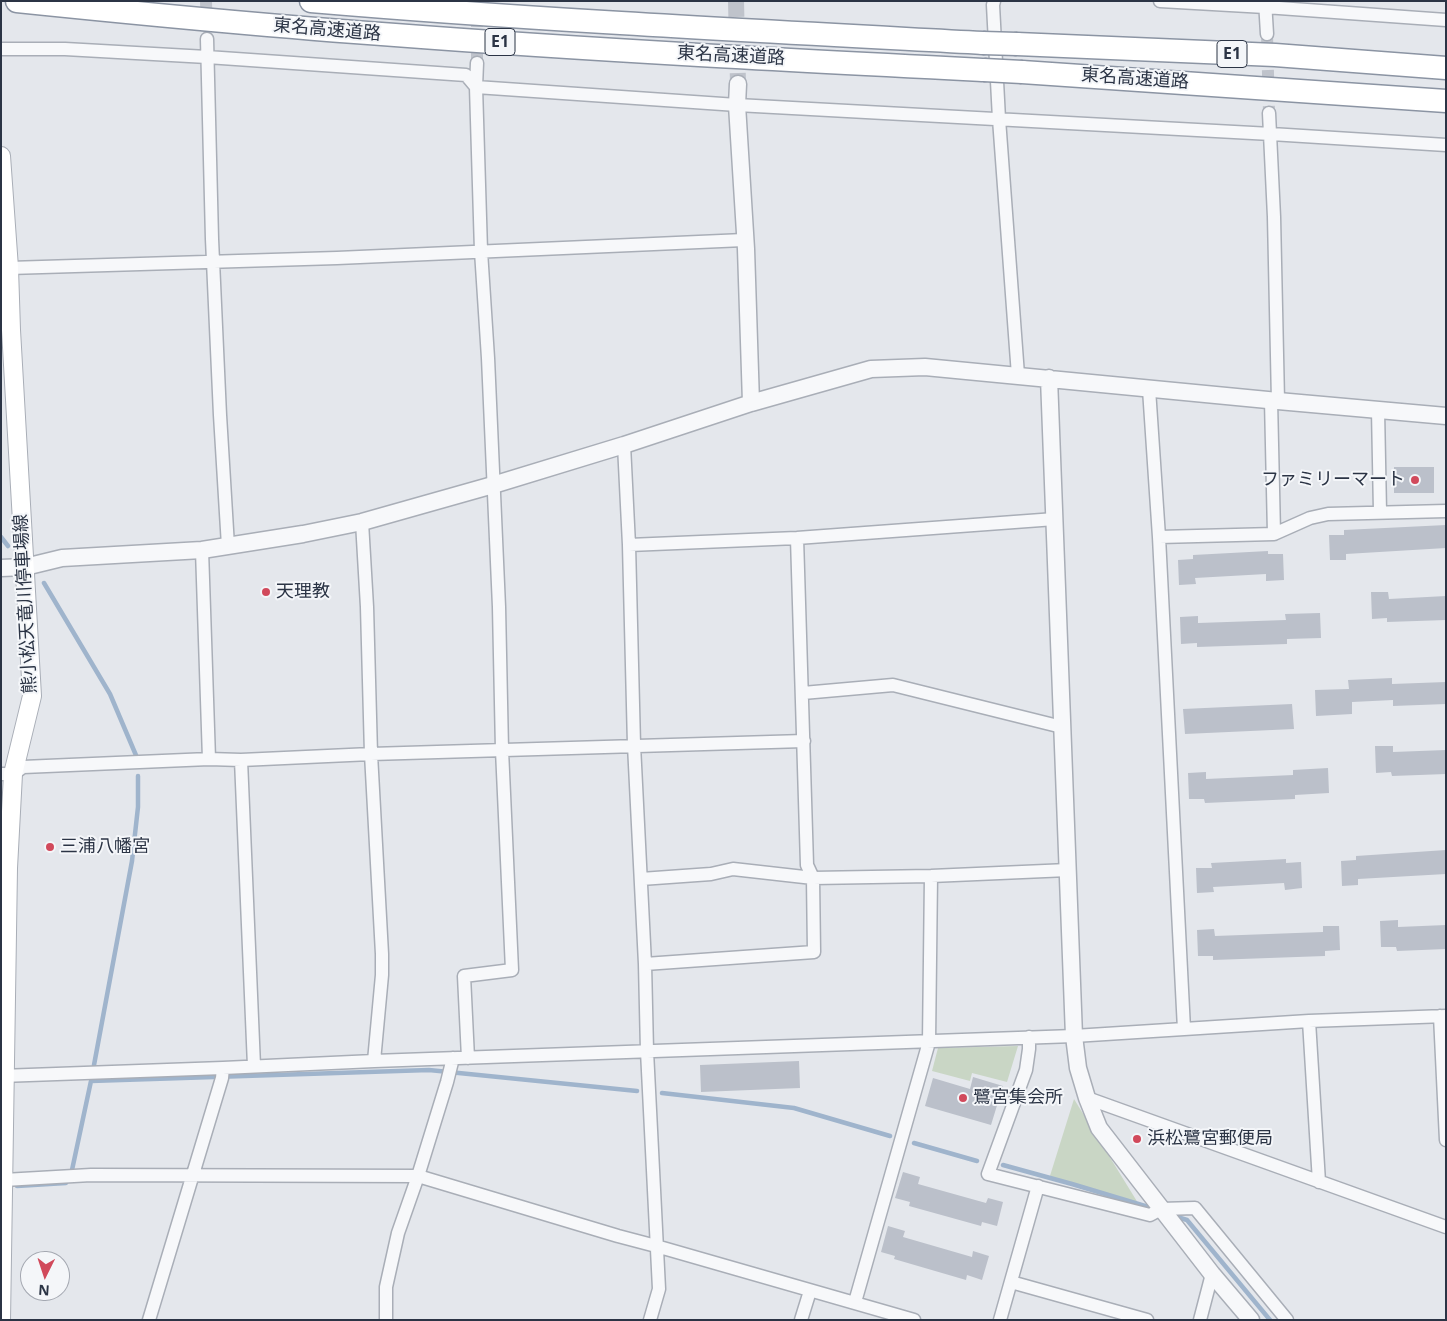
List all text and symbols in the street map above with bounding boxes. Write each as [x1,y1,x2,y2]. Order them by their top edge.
street label: 東名高速道路 [272,15,382,45]
road number: E1 [485,28,515,56]
road number: E1 [1217,41,1247,68]
street label: 東名高速道路 [677,42,785,70]
street label: 東名高速道路 [1080,64,1190,94]
place label: ファミリーマート [1261,469,1405,491]
marker: ファミリーマート [1409,474,1421,486]
street label: 熊小松天竜川停車場線 [11,514,41,694]
place label: 天理教 [276,581,330,603]
marker: 天理教 [260,586,272,598]
place label: 三浦八幡宮 [60,836,150,858]
marker: 三浦八幡宮 [44,841,56,853]
place label: 鷺宮集会所 [973,1087,1063,1109]
marker: 鷺宮集会所 [957,1092,969,1104]
place label: 浜松鷺宮郵便局 [1147,1128,1273,1150]
marker: 浜松鷺宮郵便局 [1131,1133,1143,1145]
north arrow [20,1251,70,1301]
text: N [38,1281,50,1300]

